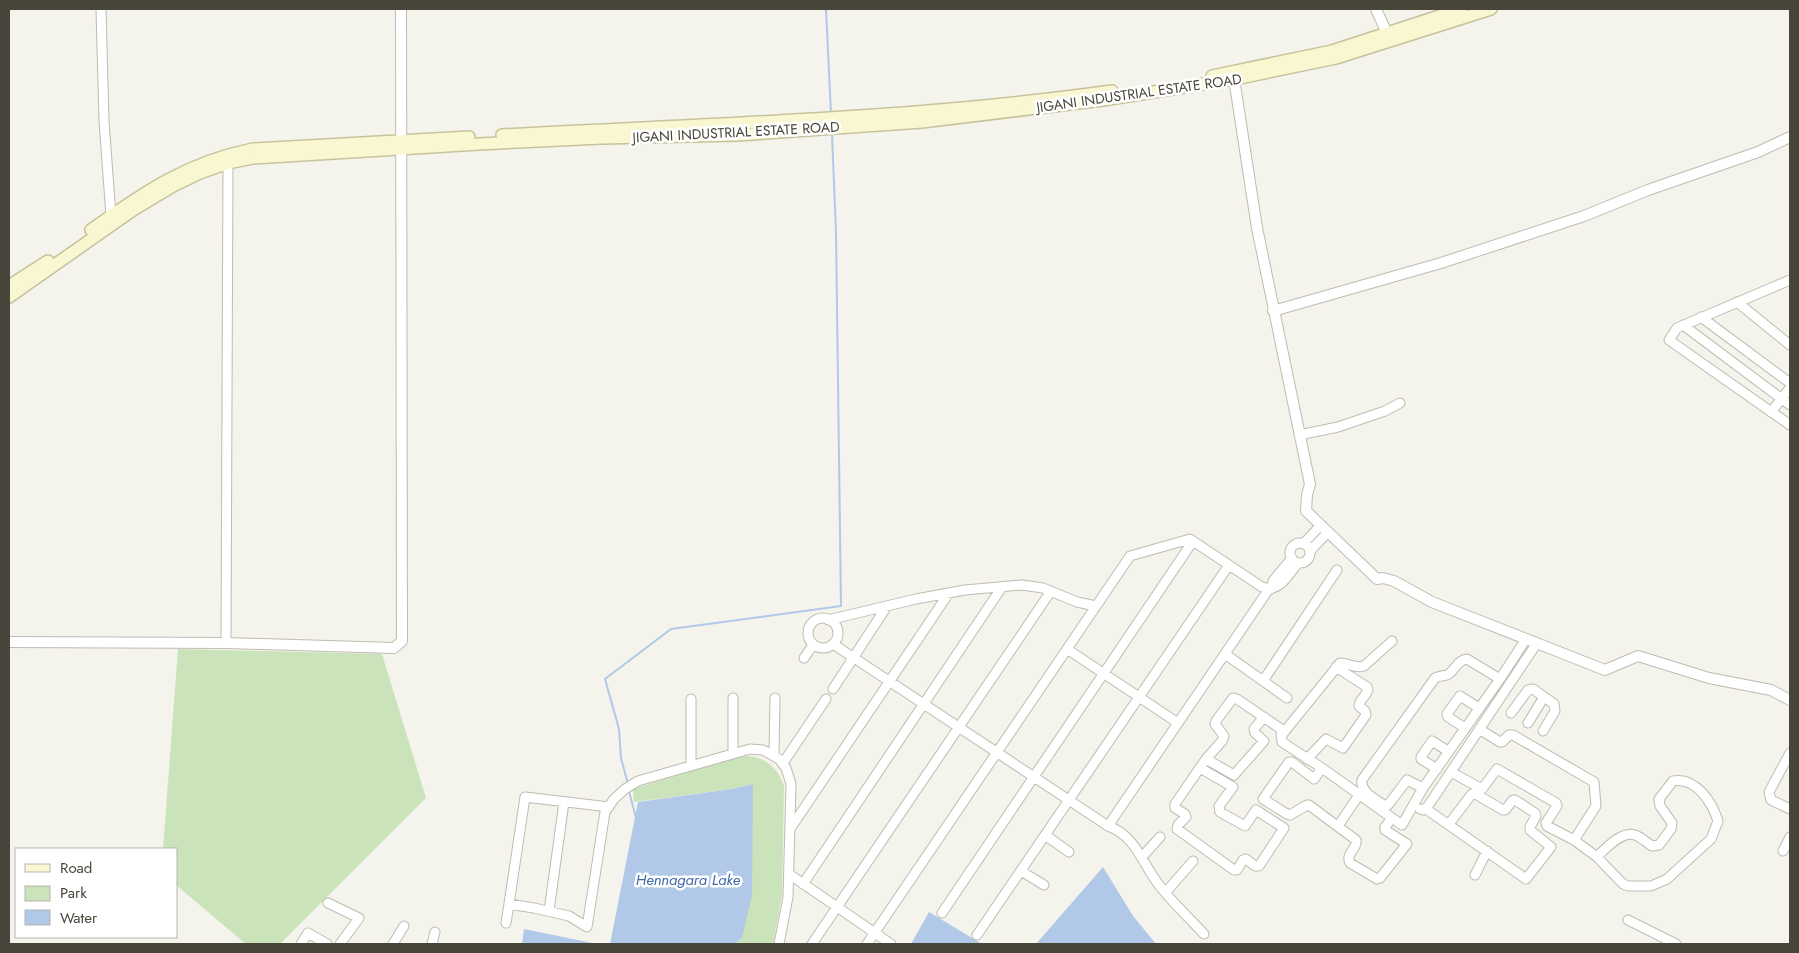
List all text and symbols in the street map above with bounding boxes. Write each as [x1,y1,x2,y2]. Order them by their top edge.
street label: JIGANI INDUSTRIAL ESTATE ROAD [1033,69,1243,118]
street label: JIGANI INDUSTRIAL ESTATE ROAD [630,117,840,148]
legend [15,848,178,938]
text: Road [60,857,92,879]
water label: Hennagara Lake [636,869,741,891]
text: Park [60,882,87,904]
text: Water [60,907,98,929]

